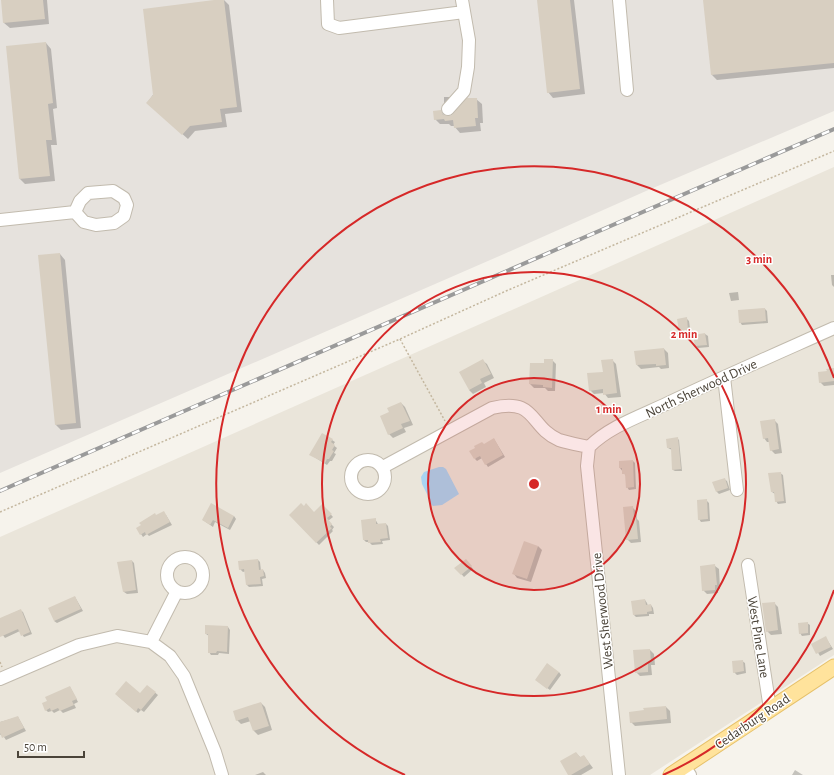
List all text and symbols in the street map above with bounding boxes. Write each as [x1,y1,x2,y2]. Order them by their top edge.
text: 3 min [746,253,772,265]
text: 2 min [671,328,697,340]
street label: North Sherwood Drive [644,357,759,421]
text: 1 min [596,403,622,415]
centre of rings [527,477,541,491]
street label: West Sherwood Drive [590,552,616,670]
street label: West Pine Lane [745,595,771,679]
street label: Cedarburg Road [712,692,793,752]
scale bar [18,733,84,759]
text: 50 m [24,741,47,753]

